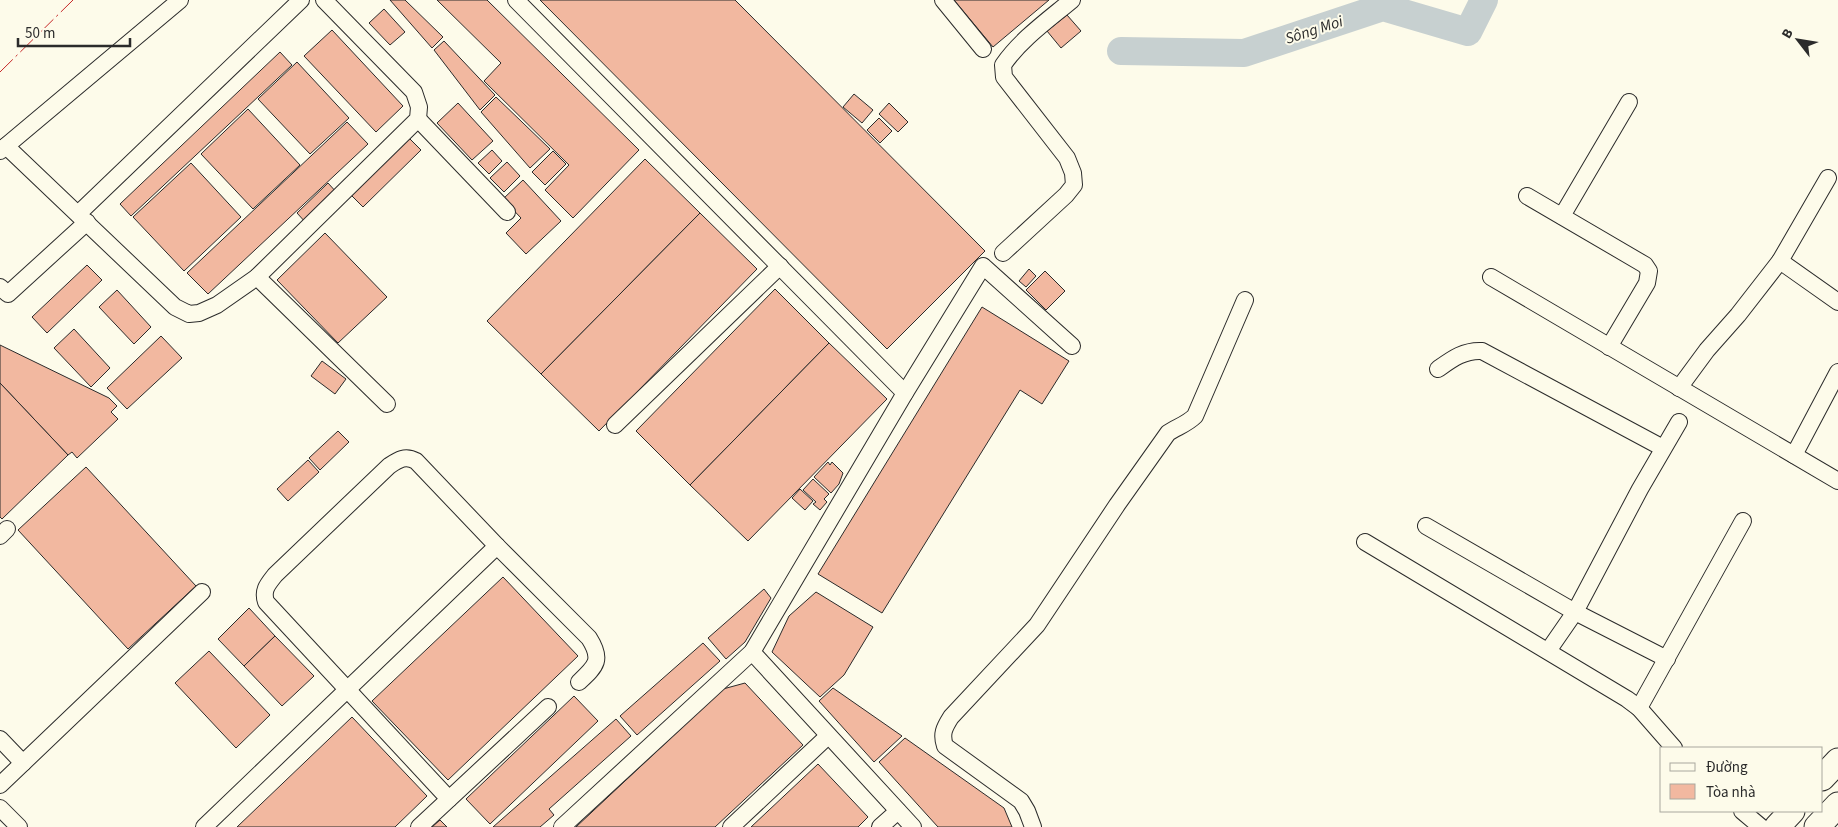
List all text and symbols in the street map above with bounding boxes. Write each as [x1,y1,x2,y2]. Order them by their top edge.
water label: Sông Moi [1282,10,1346,50]
scale bar [18,15,130,47]
north arrow [1773,15,1823,65]
text: 50 m [25,23,55,44]
text: B [1777,25,1799,43]
legend [1660,747,1823,812]
text: Đường [1706,757,1748,778]
text: Tòa nhà [1706,782,1755,803]

